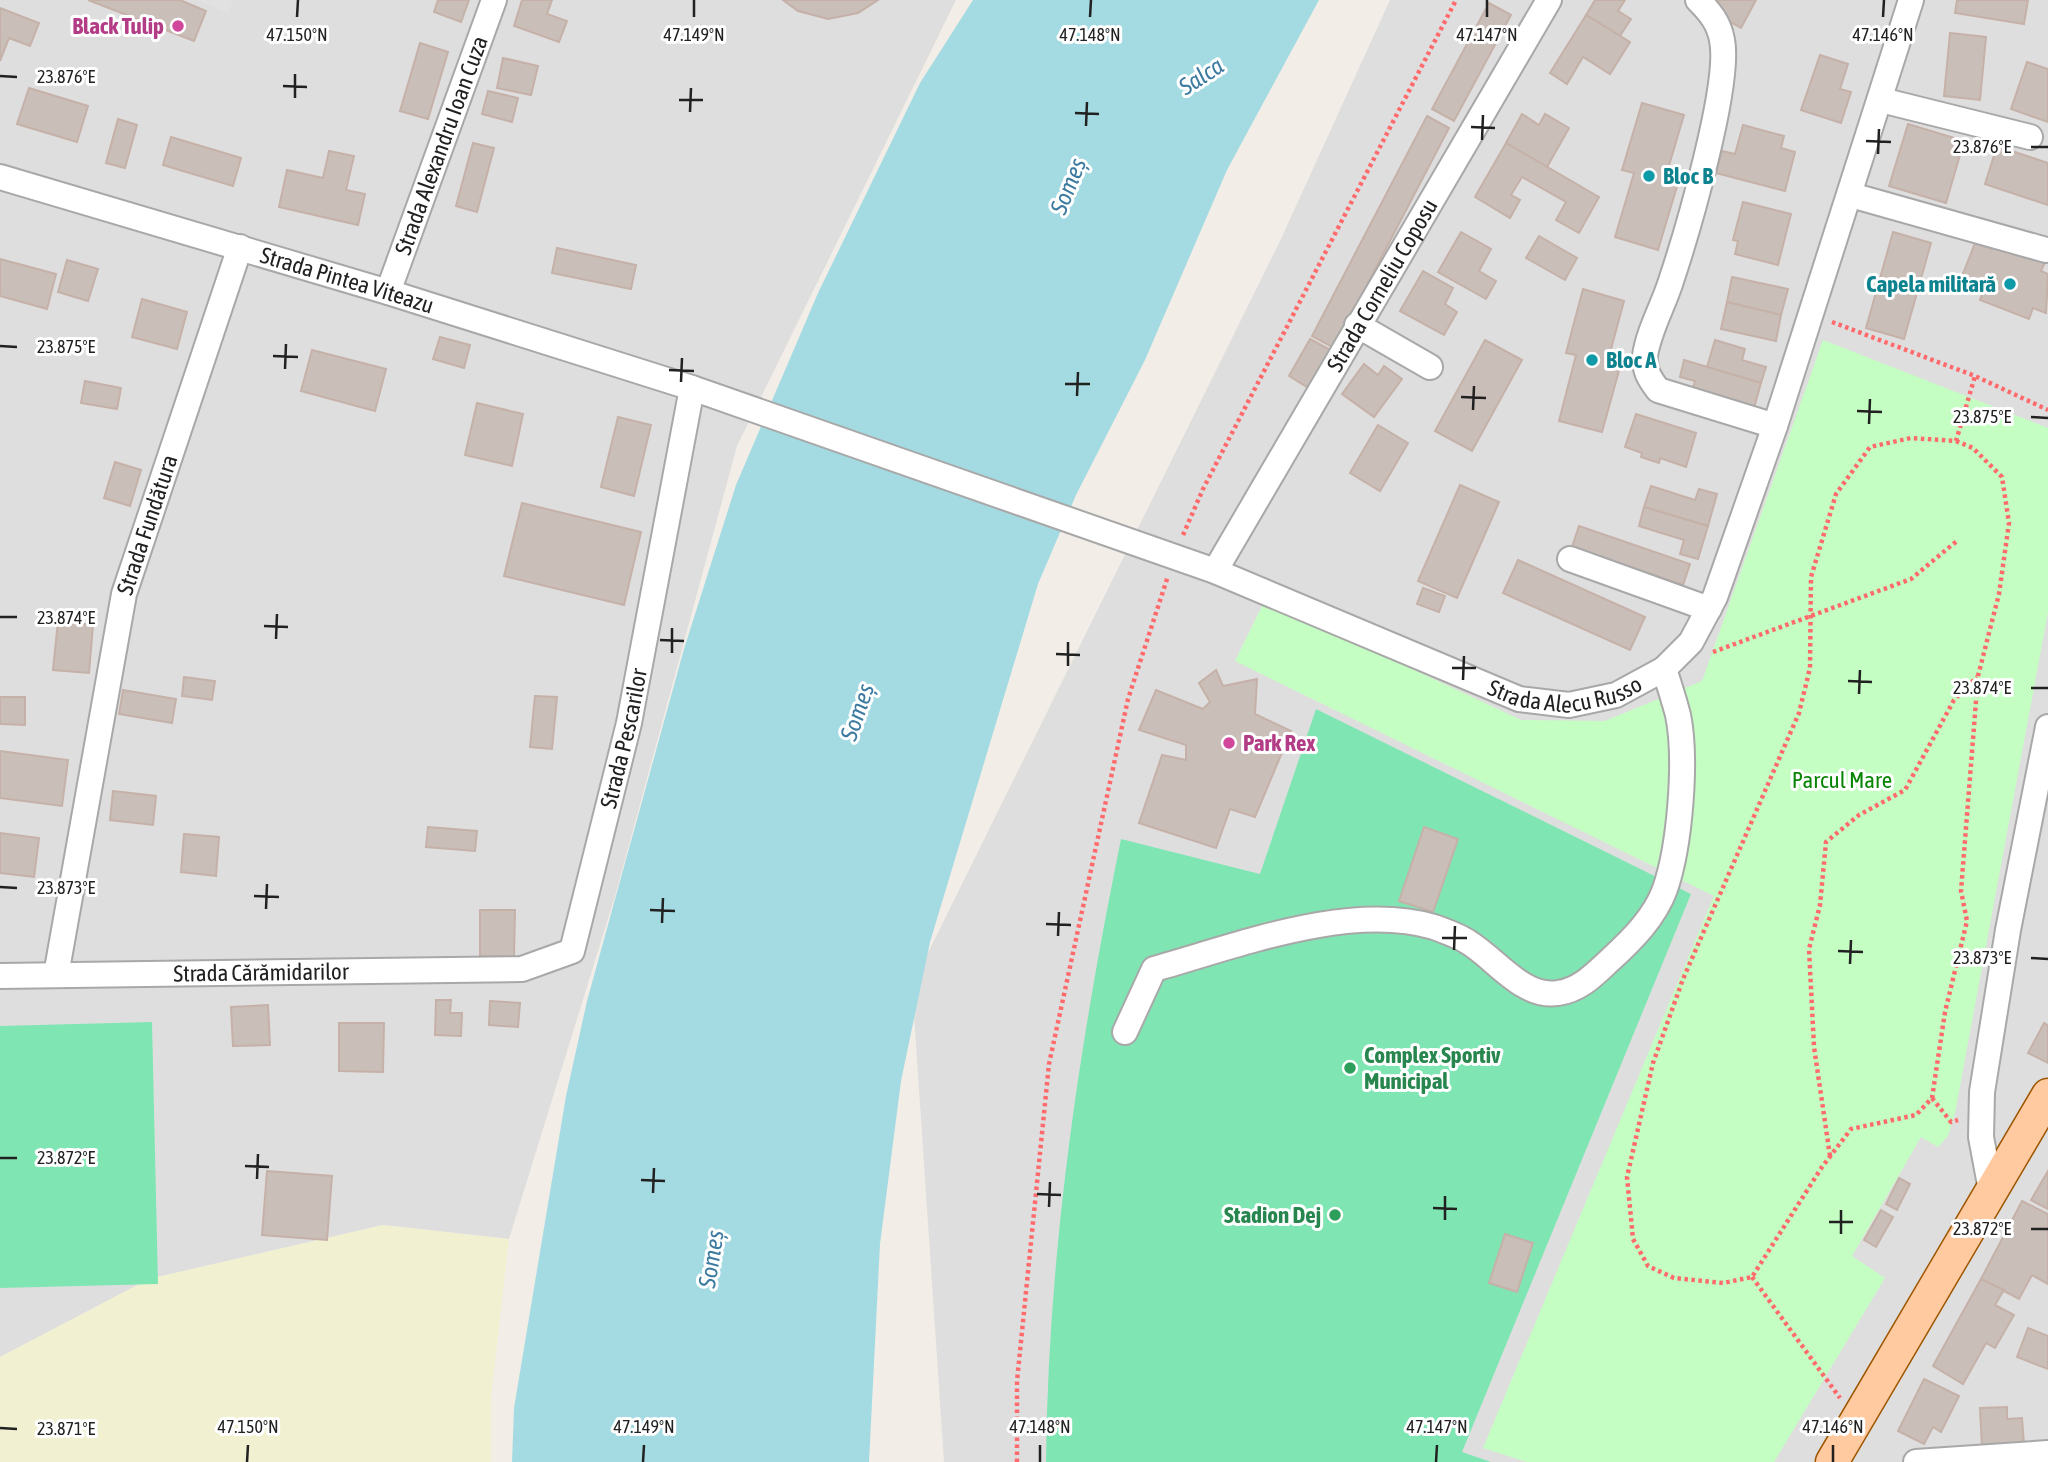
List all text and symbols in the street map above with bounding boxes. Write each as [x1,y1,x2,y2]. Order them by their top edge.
place label: Black Tulip [72,13,164,39]
marker: Black Tulip [170,18,186,34]
text: 47.150°N [266,24,328,45]
text: 47.149°N [663,24,725,45]
text: 47.148°N [1059,24,1121,45]
text: 47.147°N [1456,24,1518,45]
text: 47.146°N [1852,24,1914,45]
street label: Strada Alexandru Ioan Cuza [390,32,493,258]
water label: Salca [1173,52,1228,101]
text: 23.876°E [37,66,95,87]
text: 23.876°E [1953,136,2011,157]
water label: Someș [1044,154,1091,219]
place label: Bloc B [1663,163,1713,189]
marker: Bloc B [1641,168,1657,184]
street label: Strada Corneliu Coposu [1322,194,1443,376]
street label: Strada Pintea Viteazu [257,242,437,319]
place label: Capela militară [1866,271,1996,297]
marker: Capela militară [2002,276,2018,292]
text: 23.875°E [37,336,95,357]
place label: Bloc A [1606,347,1657,373]
marker: Bloc A [1584,352,1600,368]
text: 23.875°E [1953,406,2011,427]
street label: Strada Fundătura [112,452,183,598]
text: 23.874°E [37,607,95,628]
street label: Strada Pescarilor [595,665,652,811]
street label: Strada Alecu Russo [1484,671,1646,718]
text: 23.874°E [1953,677,2011,698]
water label: Someș [834,680,879,745]
place label: Park Rex [1243,730,1316,756]
marker: Park Rex [1221,735,1237,751]
park label: Parcul Mare [1792,767,1892,793]
text: 23.873°E [37,877,95,898]
text: 23.873°E [1953,947,2011,968]
street label: Strada Cărămidarilor [173,958,350,987]
place label: Complex Sportiv Municipal [1364,1042,1501,1094]
marker: Complex Sportiv Municipal [1342,1060,1358,1076]
text: 23.872°E [37,1147,95,1168]
place label: Stadion Dej [1224,1202,1321,1228]
marker: Stadion Dej [1327,1207,1343,1223]
text: 23.872°E [1953,1218,2011,1239]
water label: Someș [693,1228,729,1291]
text: 47.150°N [217,1416,279,1437]
text: 47.149°N [613,1416,675,1437]
text: 47.148°N [1009,1416,1071,1437]
text: 47.147°N [1406,1416,1468,1437]
text: 47.146°N [1802,1416,1864,1437]
text: 23.871°E [37,1418,95,1439]

